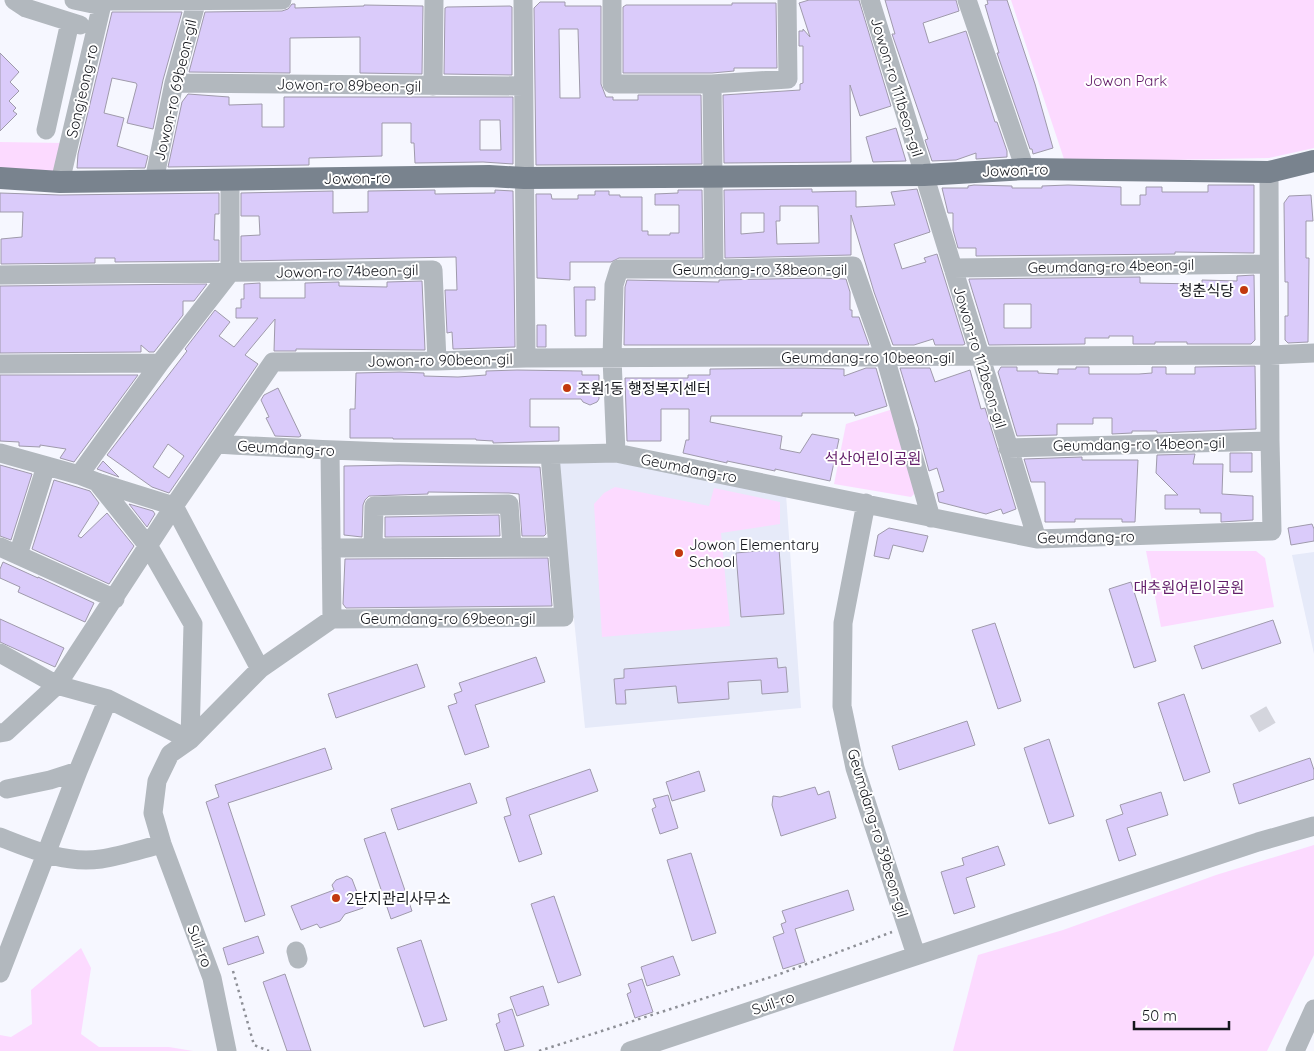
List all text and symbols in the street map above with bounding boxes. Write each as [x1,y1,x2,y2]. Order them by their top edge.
street label: Jowon-ro 111beon-gil [867,15,927,159]
street label: Jowon-ro 69beon-gil [149,17,201,163]
street label: Songjeong-ro [62,42,102,140]
park label: Jowon Park [1085,71,1167,90]
street label: Jowon-ro 89beon-gil [276,74,422,96]
street label: Jowon-ro [981,159,1049,181]
street label: Jowon-ro [323,168,391,188]
street label: Geumdang-ro 4beon-gil [1027,255,1195,277]
street label: Jowon-ro 74beon-gil [275,260,419,282]
street label: Geumdang-ro 38beon-gil [673,260,847,279]
place label: 청춘식당 [1179,281,1234,300]
street label: Jowon-ro 112beon-gil [949,284,1011,430]
marker: 청춘식당 [1238,284,1250,296]
street label: Geumdang-ro 10beon-gil [781,348,955,367]
street label: Jowon-ro 90beon-gil [367,349,513,371]
place label: 조원1동 행정복지센터 [577,379,711,398]
marker: 조원1동 행정복지센터 [561,382,573,394]
street label: Geumdang-ro 14beon-gil [1053,433,1225,455]
street label: Geumdang-ro [237,436,335,460]
street label: Geumdang-ro [639,449,739,487]
park label: 석산어린이공원 [825,449,921,468]
street label: Geumdang-ro [1037,527,1135,547]
place label: Jowon Elementary School [689,535,819,571]
marker: Jowon Elementary School [673,547,685,559]
park label: 대추원어린이공원 [1134,578,1244,597]
street label: Geumdang-ro 69beon-gil [360,609,536,628]
street label: Geumdang-ro 39beon-gil [843,746,913,920]
place label: 2단지관리사무소 [346,889,451,908]
marker: 2단지관리사무소 [330,892,342,904]
street label: Suil-ro [183,922,217,970]
street label: Suil-ro [749,987,797,1019]
scale bar [1134,998,1229,1030]
text: 50 m [1142,1006,1177,1025]

